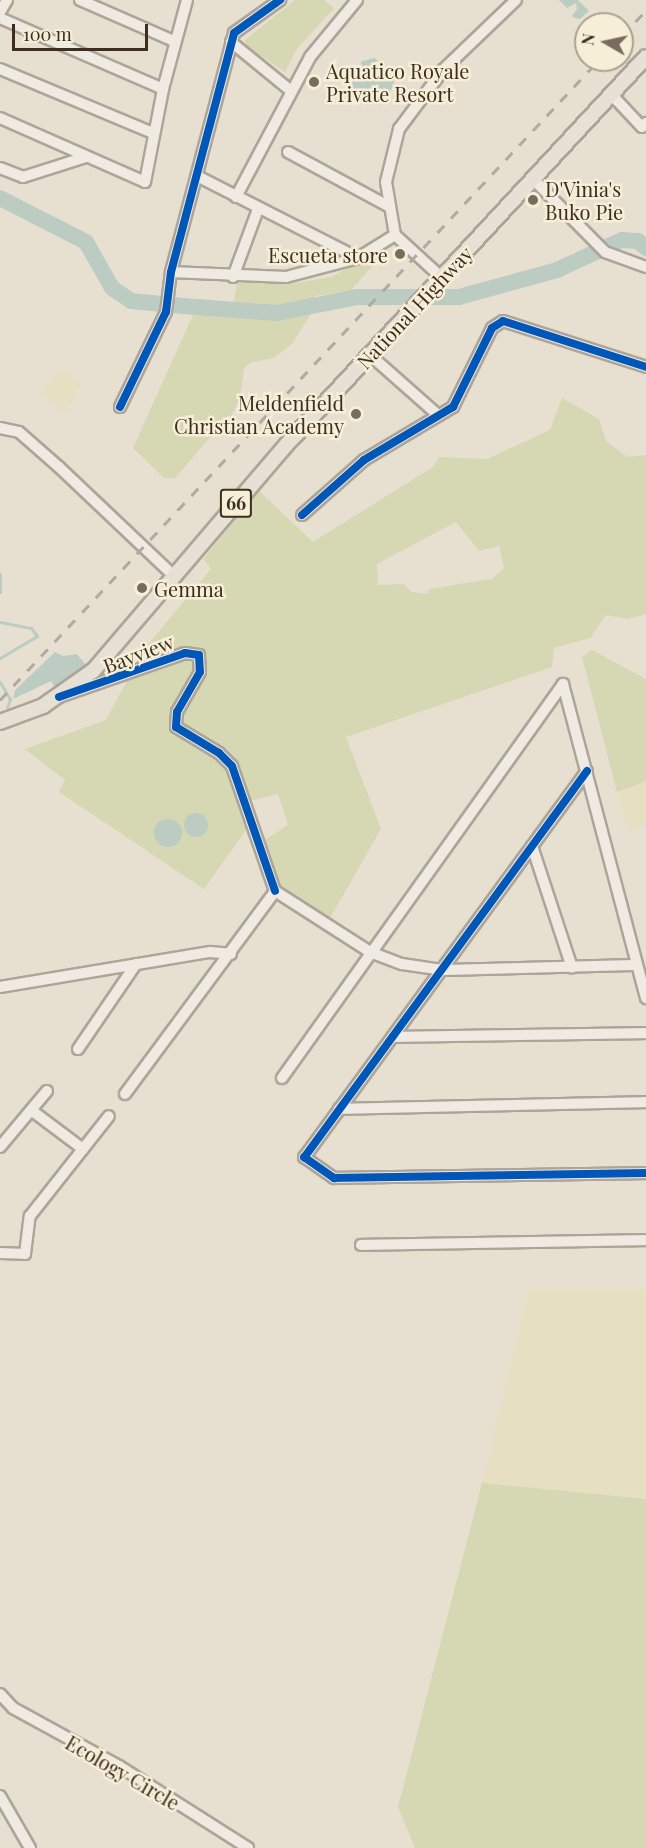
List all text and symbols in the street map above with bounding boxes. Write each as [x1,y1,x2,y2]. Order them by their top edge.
scale bar [15,12,152,50]
north arrow [574,12,634,72]
text: 100 m [23,22,72,46]
text: N [576,32,599,47]
place label: Aquatico Royale Private Resort [326,58,469,105]
marker: Aquatico Royale Private Resort [307,75,321,89]
place label: D'Vinia's Buko Pie [545,176,623,223]
marker: D'Vinia's Buko Pie [526,193,540,207]
street label: National Highway [351,241,477,373]
place label: Escueta store [268,242,388,266]
marker: Escueta store [393,247,407,261]
place label: Meldenfield Christian Academy [173,390,344,437]
marker: Meldenfield Christian Academy [349,407,363,421]
road number: 66 [220,488,252,518]
place label: Gemma [154,576,224,600]
marker: Gemma [135,581,149,595]
street label: Bayview [99,629,177,677]
street label: Ecology Circle [62,1730,184,1814]

